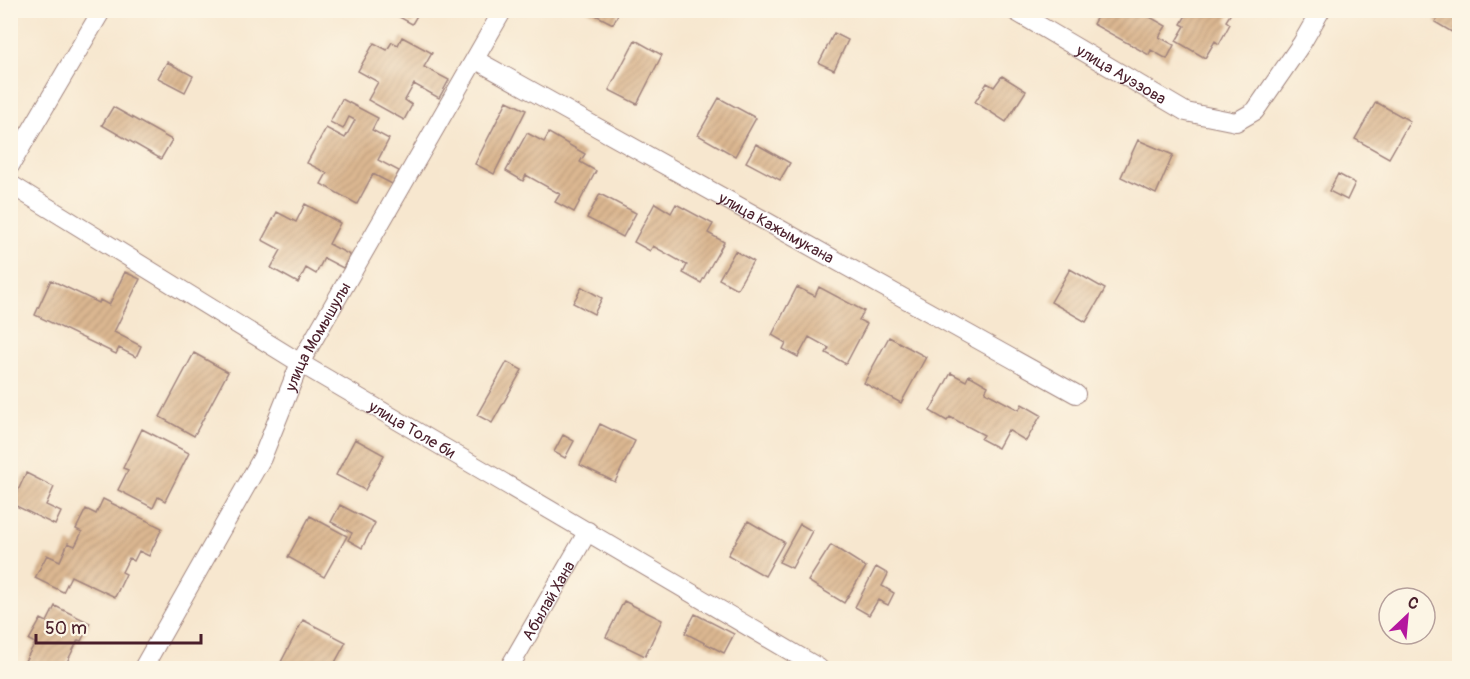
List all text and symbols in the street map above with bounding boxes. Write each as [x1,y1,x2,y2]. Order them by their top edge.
street label: улица Ауэзова [1072,40,1170,109]
street label: улица Кажымукана [714,188,837,268]
street label: улица Момышулы [280,279,355,395]
street label: улица Толе би [364,396,459,463]
street label: Абылай Хана [518,558,580,644]
north arrow [1377,586,1437,646]
text: С [1404,592,1422,615]
scale bar [36,607,201,645]
text: 50 m [45,617,87,640]

